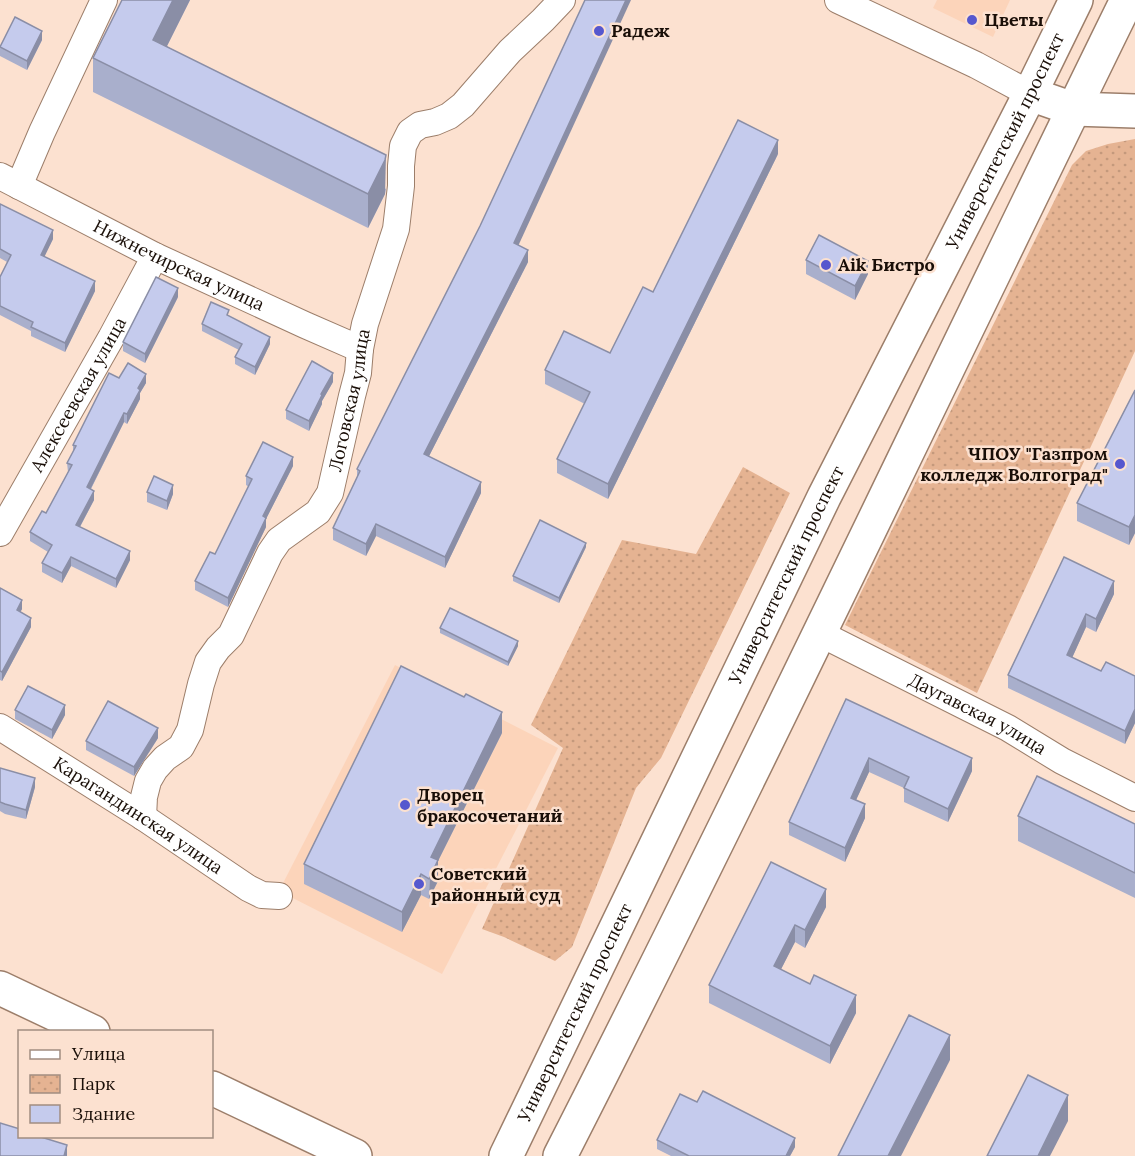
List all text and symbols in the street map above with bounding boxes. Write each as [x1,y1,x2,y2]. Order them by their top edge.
place label: Цветы [984,8,1044,31]
marker: Цветы [965,13,979,27]
place label: Радеж [611,19,670,42]
marker: Радеж [592,24,606,38]
street label: Университетский проспект [940,29,1069,254]
street label: Нижнечирская улица [90,214,268,316]
place label: Aik Бистро [838,253,935,276]
marker: Aik Бистро [819,258,833,272]
street label: Алексеевская улица [25,313,131,477]
street label: Логовская улица [323,327,375,474]
place label: ЧПОУ "Газпром колледж Волгоград" [921,442,1108,486]
marker: ЧПОУ "Газпром колледж Волгоград" [1113,457,1127,471]
street label: Университетский проспект [723,462,849,689]
street label: Даугавская улица [905,668,1051,760]
street label: Карагандинская улица [49,751,228,879]
place label: Дворец бракосочетаний [417,783,562,827]
marker: Дворец бракосочетаний [398,798,412,812]
place label: Советский районный суд [431,862,561,906]
marker: Советский районный суд [412,877,426,891]
street label: Университетский проспект [512,900,637,1126]
legend [18,1030,213,1138]
text: Улица [71,1042,125,1065]
text: Парк [72,1072,116,1095]
text: Здание [72,1102,135,1125]

